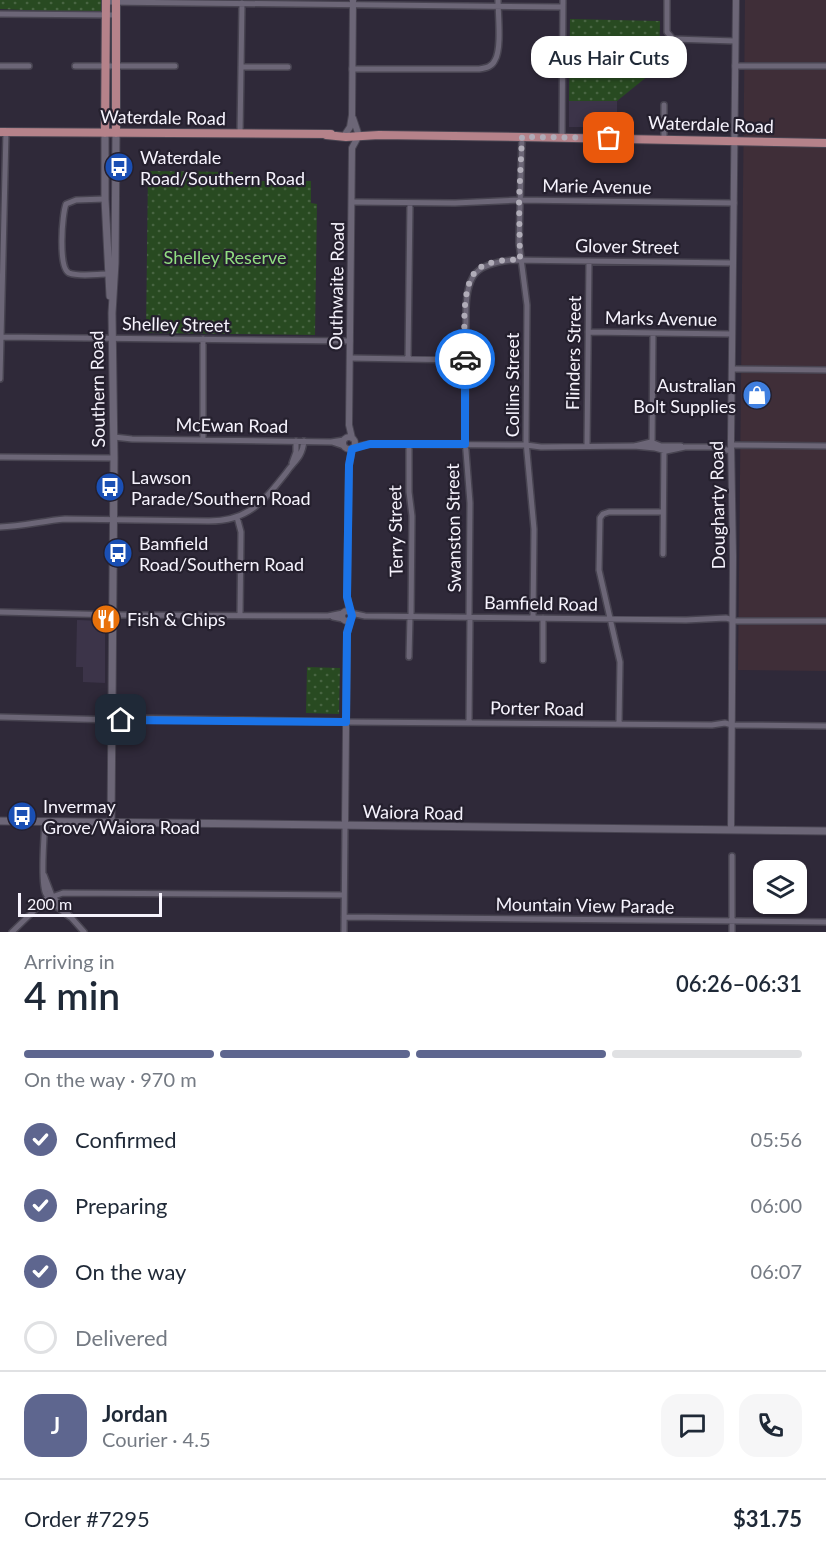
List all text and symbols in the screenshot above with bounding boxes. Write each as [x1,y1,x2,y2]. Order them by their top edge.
callout: Aus Hair Cuts [531,36,687,78]
text: Aus Hair Cuts [549,45,669,69]
street label: Waterdale Road [100,105,226,129]
street label: Waterdale Road [648,111,774,137]
pin [583,112,634,163]
icon: bag [592,121,625,154]
place label: Waterdale Road/Southern Road [140,146,305,189]
bus stop icon: Waterdale Road/Southern Road [103,151,135,183]
street label: Marie Avenue [542,174,652,198]
street label: Outhwaite Road [324,222,348,350]
street label: Glover Street [575,234,680,258]
park label: Shelley Reserve [164,246,286,268]
street label: Flinders Street [561,295,585,410]
street label: Marks Avenue [605,306,717,330]
street label: Shelley Street [122,312,231,336]
courier [435,329,495,389]
street label: Southern Road [85,330,109,448]
street label: Collins Street [501,332,523,437]
icon: car [449,343,482,376]
place label: Australian Bolt Supplies [633,374,736,417]
shop icon: Australian Bolt Supplies [741,379,773,411]
street label: McEwan Road [176,413,288,437]
street label: Dougharty Road [705,441,729,569]
street label: Swanston Street [441,463,465,593]
place label: Lawson Parade/Southern Road [131,466,311,509]
bus stop icon: Lawson Parade/Southern Road [94,471,126,503]
street label: Terry Street [383,484,407,577]
place label: Bamfield Road/Southern Road [139,532,304,575]
bus stop icon: Bamfield Road/Southern Road [102,537,134,569]
street label: Bamfield Road [484,591,598,615]
restaurant icon: Fish & Chips [90,603,122,635]
place label: Fish & Chips [127,608,226,630]
pin [95,694,146,745]
street label: Porter Road [490,696,584,720]
icon: home [104,703,137,736]
place label: Invermay Grove/Waiora Road [43,795,200,838]
bus stop icon: Invermay Grove/Waiora Road [6,800,38,832]
street label: Waiora Road [362,800,464,824]
map controls [753,860,807,914]
button: layers [753,860,807,914]
scale bar [18,890,162,917]
street label: Mountain View Parade [495,892,675,918]
text: 200 m [27,894,72,913]
text: Arriving in [24,949,115,973]
text: 06:26–06:31 [676,970,802,997]
text: 4 min [24,972,120,1018]
text: On the way · 970 m [24,1067,197,1091]
icon: check [24,1123,57,1156]
text: Confirmed [75,1126,177,1153]
text: 05:56 [751,1127,802,1151]
icon: check [24,1189,57,1222]
text: Preparing [75,1192,167,1219]
text: 06:00 [751,1193,802,1217]
icon: check [24,1255,57,1288]
text: On the way [75,1258,186,1285]
text: 06:07 [751,1259,802,1283]
text: Delivered [75,1324,168,1351]
button: chat [661,1394,724,1457]
button: phone [739,1394,802,1457]
text: Jordan [102,1400,168,1427]
text: J [51,1412,60,1439]
text: Courier · 4.5 [102,1427,211,1451]
text: Order #7295 [24,1505,150,1532]
text: $31.75 [733,1505,802,1532]

